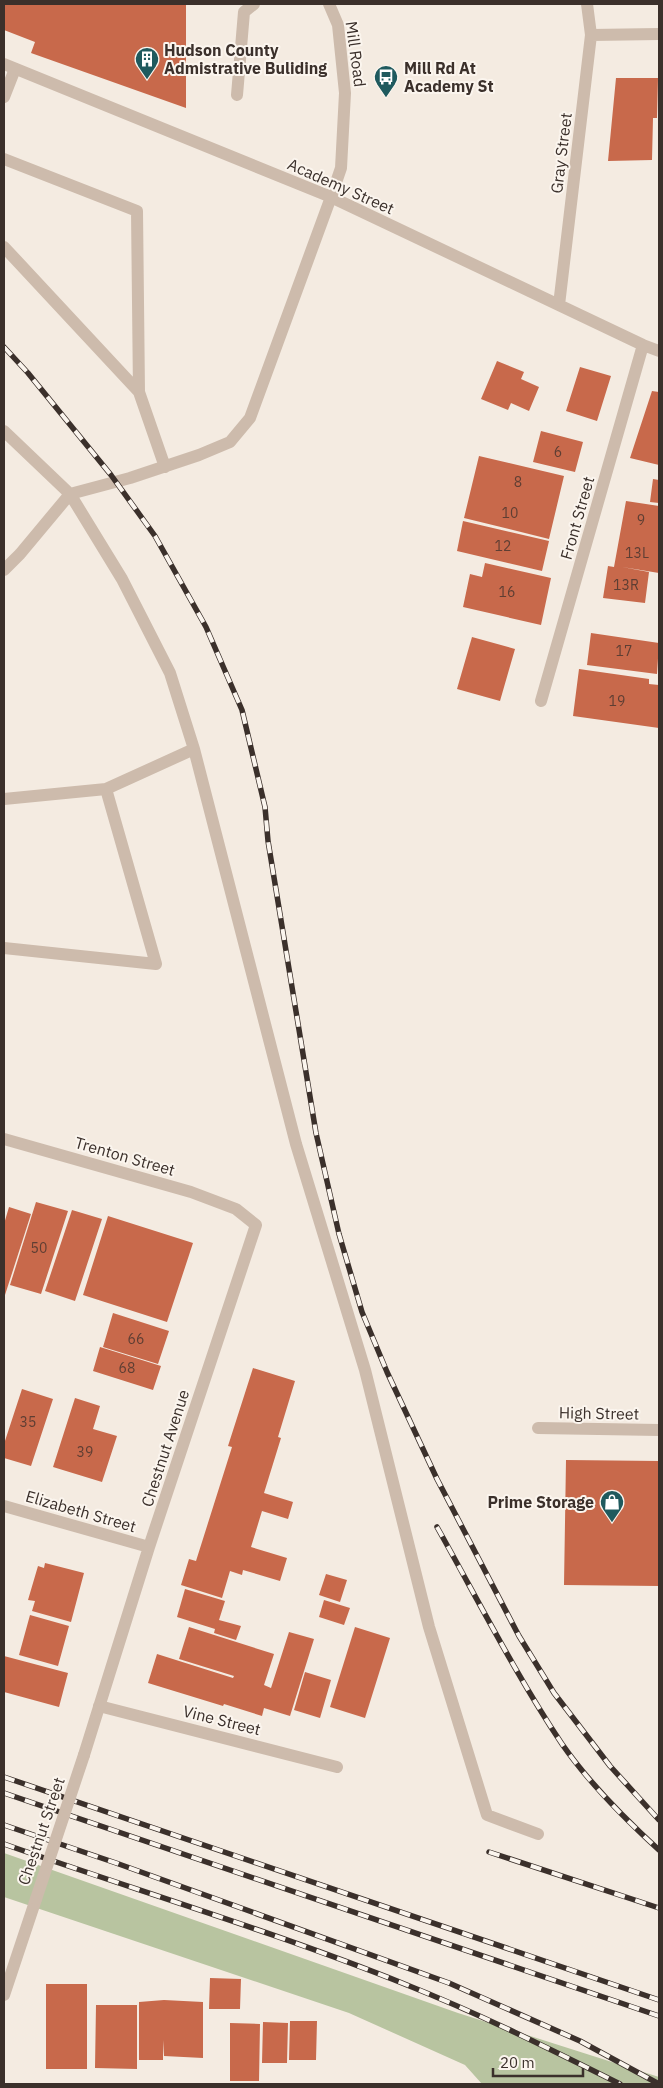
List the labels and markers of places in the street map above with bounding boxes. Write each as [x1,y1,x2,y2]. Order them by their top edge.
place label: Hudson County Admistrative Buliding [164,40,327,78]
building icon: Hudson County Admistrative Buliding [134,46,160,80]
place label: Mill Rd At Academy St [404,58,494,96]
bus stop icon: Mill Rd At Academy St [373,64,399,98]
shop icon: Prime Storage [599,1489,625,1523]
place label: Prime Storage [487,1492,594,1512]

